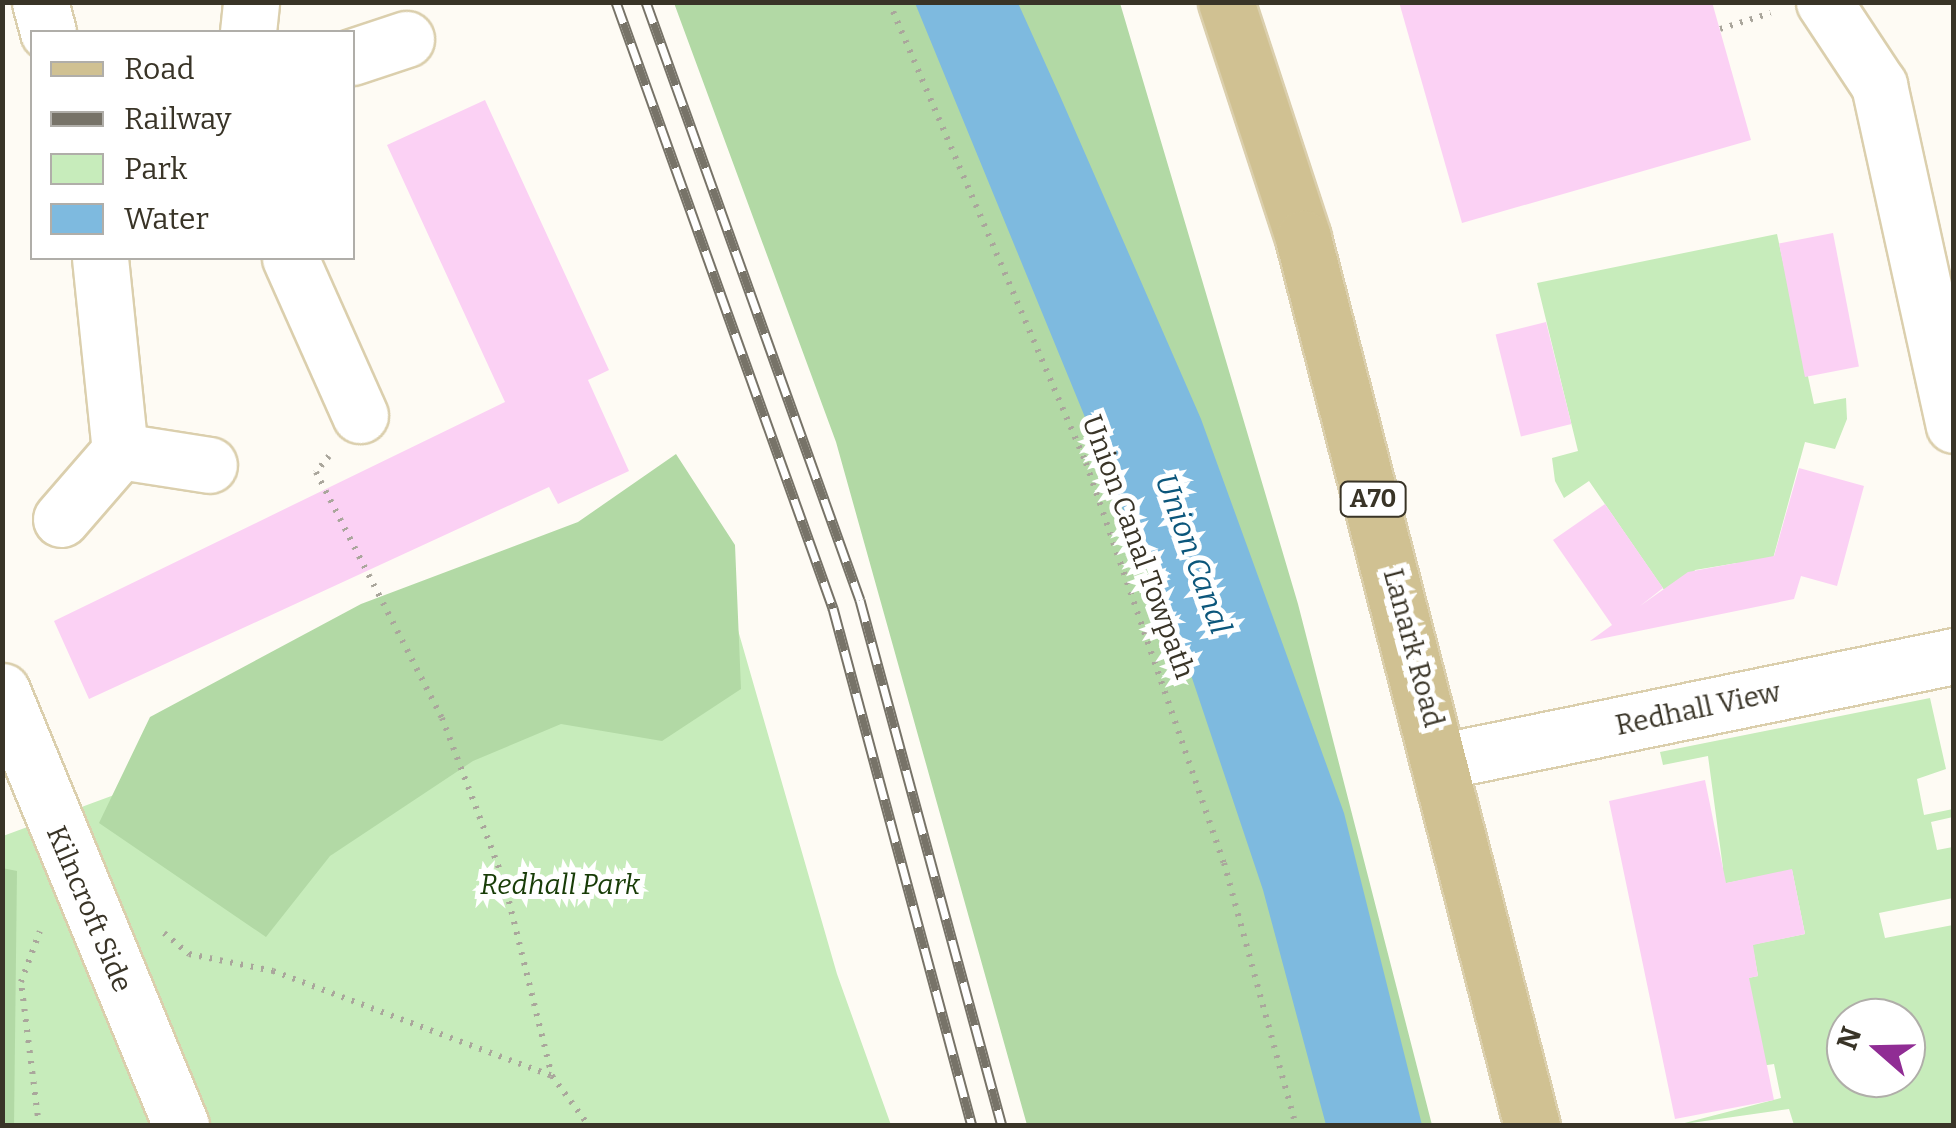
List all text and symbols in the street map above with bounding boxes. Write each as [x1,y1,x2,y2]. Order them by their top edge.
legend [30,30,355,260]
text: Road [124,51,195,87]
text: Railway [124,101,231,137]
text: Park [124,151,187,187]
text: Water [124,201,209,237]
street label: Union Canal Towpath [1075,411,1201,683]
water label: Union Canal [1147,469,1239,639]
road number: A70 [1338,479,1408,519]
street label: Lanark Road [1376,565,1450,731]
street label: Redhall View [1612,675,1784,743]
street label: Kilncroft Side [39,821,139,997]
park label: Redhall Park [480,868,640,902]
north arrow [1826,998,1926,1098]
text: N [1830,1022,1868,1054]

